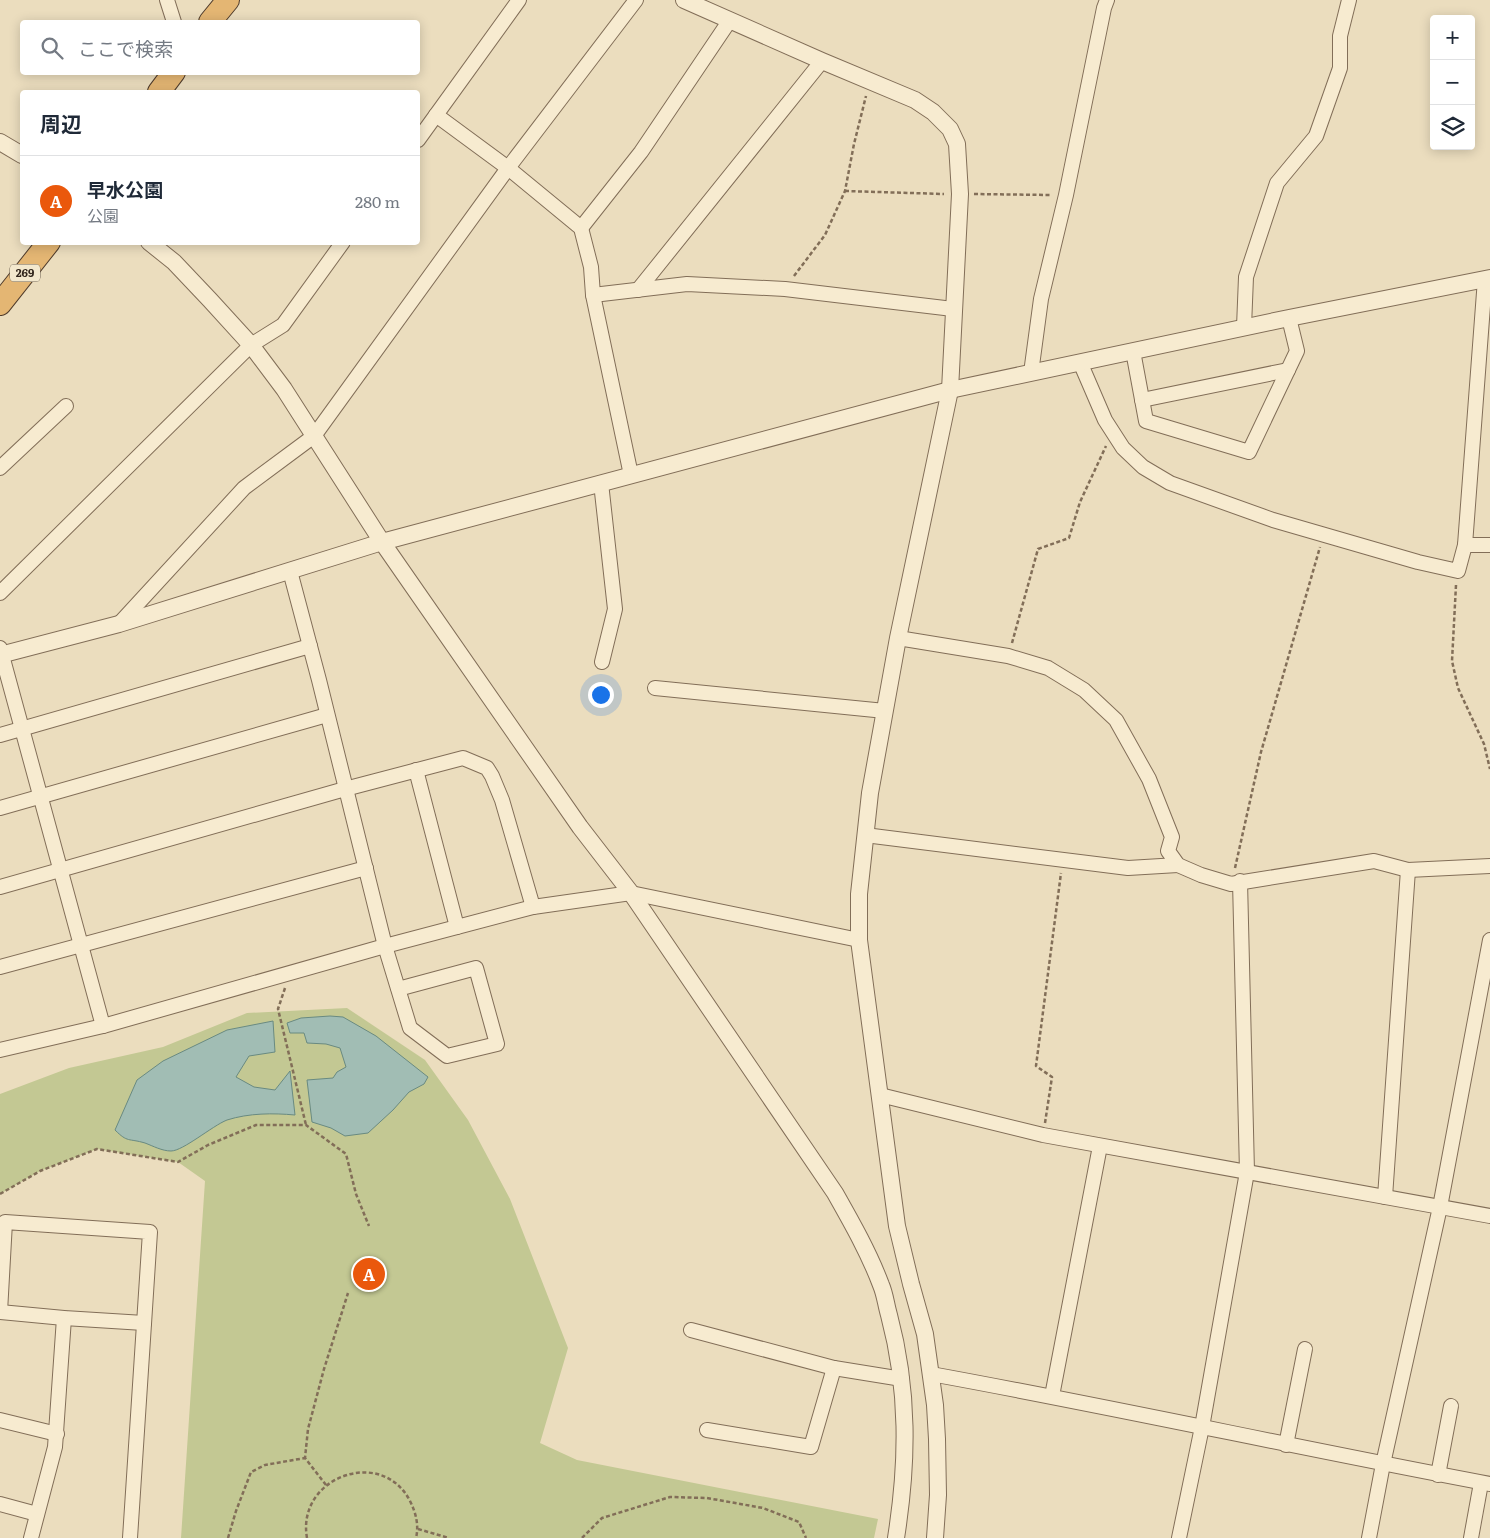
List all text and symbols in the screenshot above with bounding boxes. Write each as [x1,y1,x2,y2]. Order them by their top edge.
map controls [1430,15,1475,150]
button: + [1430,15,1475,60]
search box [20,20,420,75]
icon: search [38,34,66,62]
text: ここで検索 [78,34,173,62]
button: − [1430,60,1475,105]
button: layers [1430,105,1475,150]
text: 周辺 [40,107,82,138]
text: 早水公園 [87,175,163,203]
text: A [50,189,62,213]
text: 280 m [355,189,400,213]
text: 公園 [87,203,119,227]
road number: 269 [10,264,40,282]
your location [588,682,614,708]
pin: A [353,1255,385,1293]

